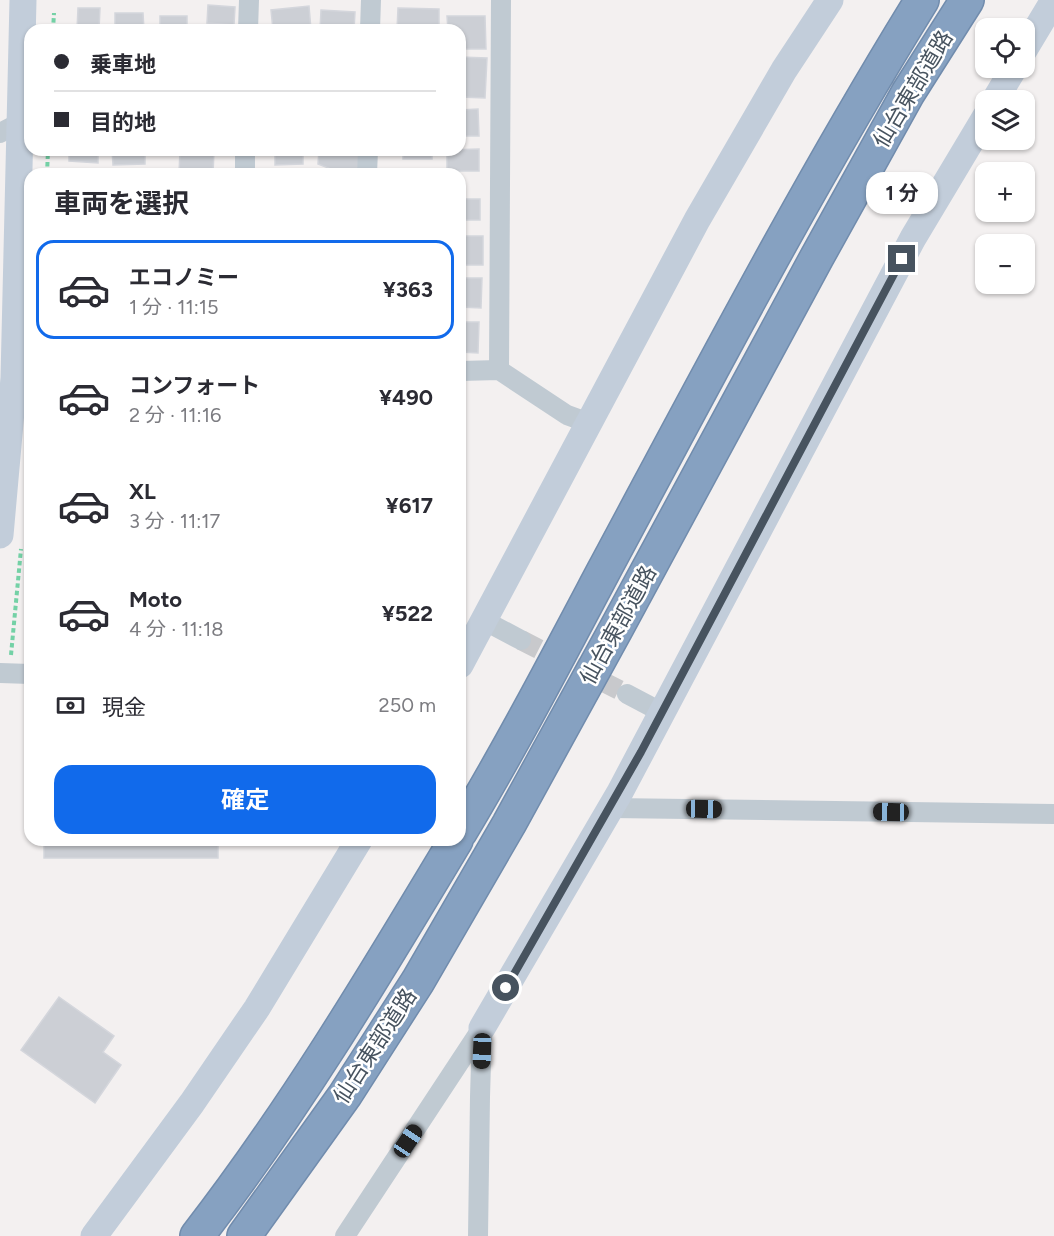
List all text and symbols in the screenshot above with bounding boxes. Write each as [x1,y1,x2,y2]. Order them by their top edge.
map controls [975,18,1035,294]
button: locate [975,18,1035,78]
street label: 仙台東部道路 [867,25,959,153]
text: 乗車地 [90,51,156,78]
button: layers [975,90,1035,150]
text: 目的地 [90,109,156,136]
button: + [975,162,1035,222]
callout: 1 分 [866,172,938,214]
text: 1 分 [885,181,919,205]
text: 車両を選択 [54,187,189,220]
button: − [975,234,1035,294]
route end [888,245,915,272]
icon: car [57,263,111,317]
text: エコノミー [129,264,239,291]
text: ¥363 [383,276,433,303]
text: 1 分 · 11:15 [129,295,219,319]
icon: car [57,371,111,425]
text: コンフォート [129,372,260,399]
text: ¥490 [379,384,433,411]
text: 2 分 · 11:16 [129,403,221,427]
text: XL [129,478,156,505]
icon: car [57,479,111,533]
text: ¥617 [386,492,433,519]
text: 3 分 · 11:17 [129,509,220,533]
street label: 仙台東部道路 [574,561,662,689]
text: Moto [129,586,182,613]
icon: car [57,587,111,641]
text: ¥522 [382,600,433,627]
text: 4 分 · 11:18 [129,617,223,641]
icon: cash [54,689,87,722]
text: 250 m [379,693,436,717]
text: 現金 [102,694,146,721]
button: 確定 [54,765,436,834]
car [686,800,722,818]
car [873,803,909,821]
route start [492,974,519,1001]
street label: 仙台東部道路 [328,983,422,1109]
car [472,1033,492,1069]
car [390,1121,426,1161]

